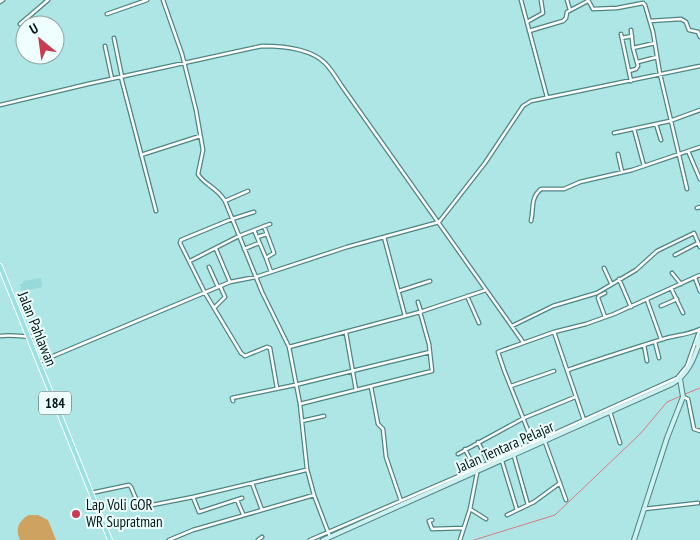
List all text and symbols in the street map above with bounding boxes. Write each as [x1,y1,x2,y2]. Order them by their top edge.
north arrow [15,15,65,65]
text: U [26,19,41,38]
street label: Jalan Pahlawan [14,288,61,369]
road number: 184 [39,392,71,414]
street label: Jalan Tentara Pelajar [452,416,558,477]
place label: Lap Voli GOR WR Supratman [86,495,163,531]
marker: Lap Voli GOR WR Supratman [70,508,82,520]

